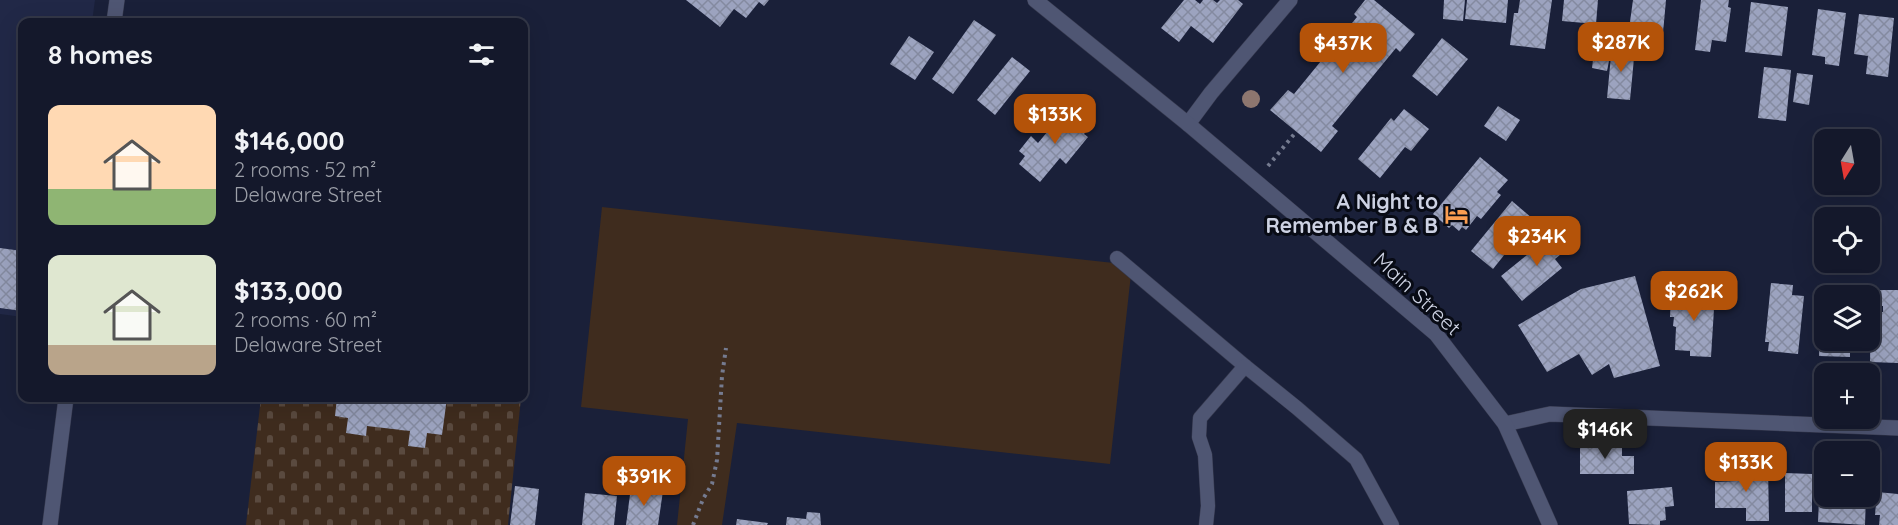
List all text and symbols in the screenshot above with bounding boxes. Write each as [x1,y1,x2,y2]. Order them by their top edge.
pin: $287K [1579,22,1663,73]
pin: $437K [1301,23,1385,74]
text: $287K [1592,29,1650,54]
text: $437K [1314,30,1372,55]
text: 8 homes [48,38,153,71]
icon: filters [465,38,498,71]
pin: $133K [1013,94,1097,145]
text: $133K [1028,101,1082,126]
text: $146,000 [234,124,344,157]
icon: home [96,129,168,201]
north arrow [1814,129,1880,195]
map controls [1814,129,1880,507]
text: 2 rooms · 52 m² [234,157,376,182]
text: Delaware Street [234,182,382,207]
place label: A Night to Remember B & B [1265,188,1438,238]
hotel icon: A Night to Remember B & B [1443,201,1469,227]
button: locate [1814,207,1880,273]
pin: $234K [1495,216,1579,267]
text: $234K [1508,223,1566,248]
street label: Main Street [1369,246,1467,340]
pin: $262K [1652,271,1736,322]
text: $133,000 [234,274,343,307]
text: $262K [1665,278,1723,303]
icon: home [96,279,168,351]
button: layers [1814,285,1880,351]
text: 2 rooms · 60 m² [234,307,377,332]
text: Delaware Street [234,332,382,357]
button: + [1814,363,1880,429]
pin: $146K [1563,409,1647,460]
text: $146K [1577,416,1633,441]
button: − [1814,441,1880,507]
pin: $133K [1704,442,1788,493]
text: $133K [1719,449,1773,474]
pin: $391K [602,456,686,507]
text: $391K [617,463,671,488]

